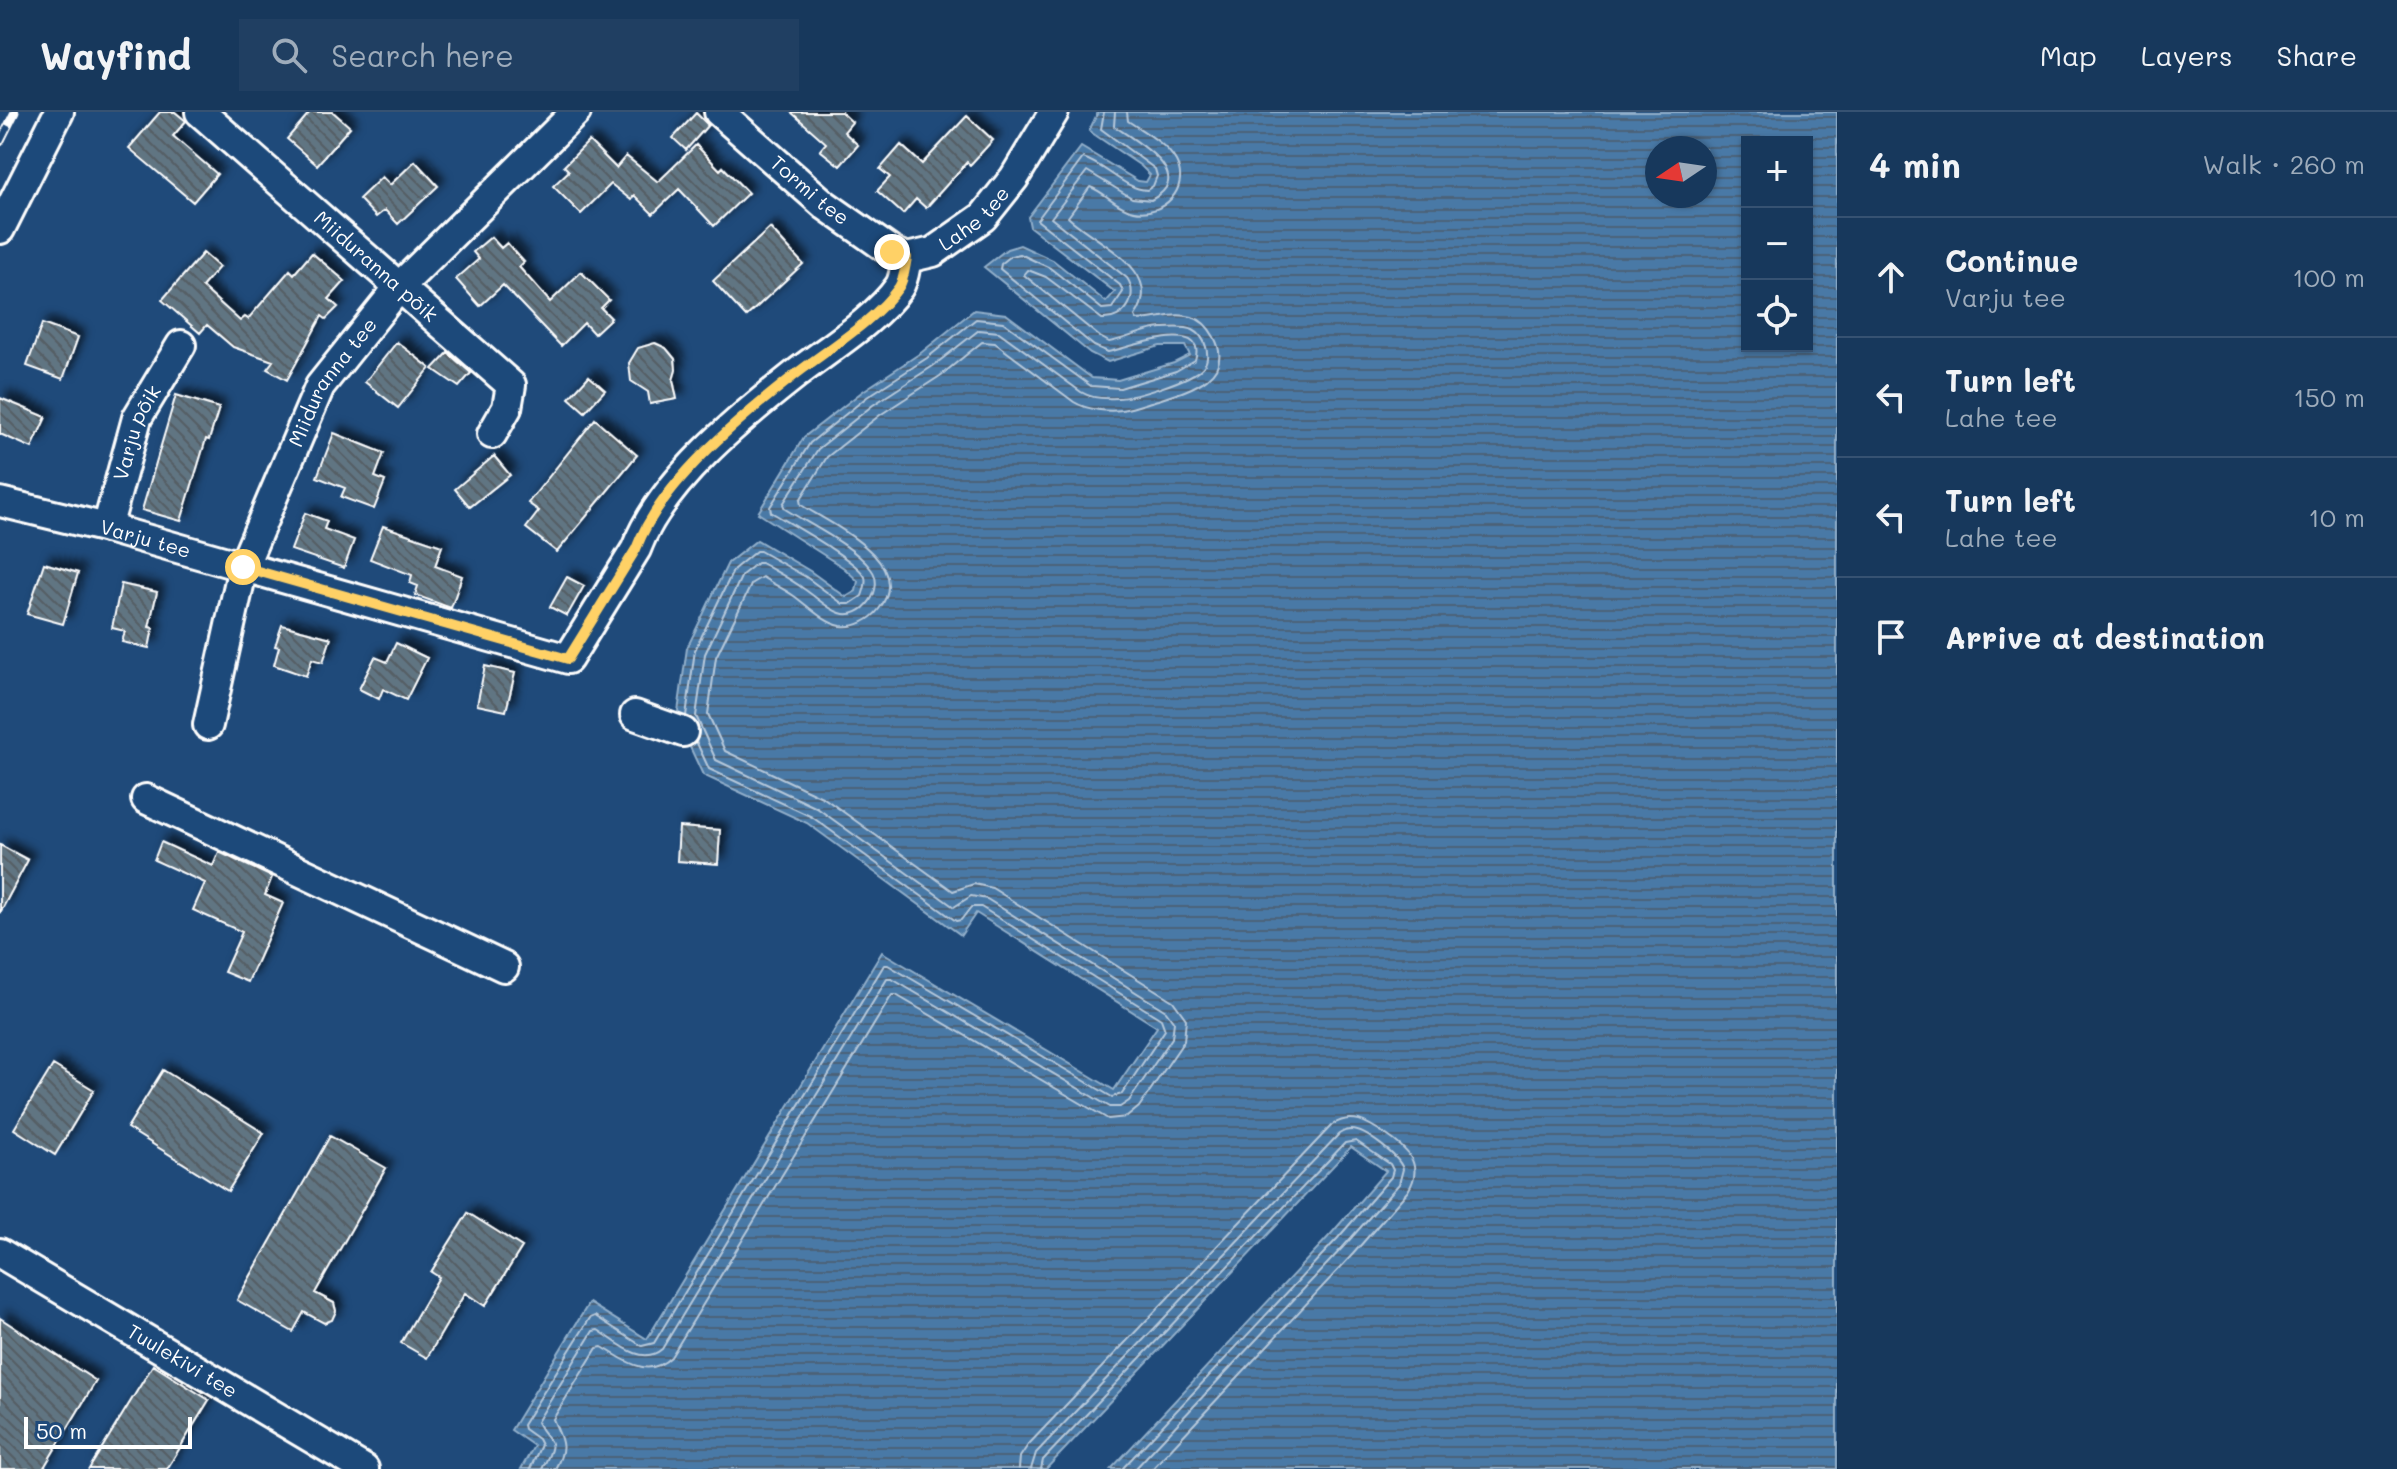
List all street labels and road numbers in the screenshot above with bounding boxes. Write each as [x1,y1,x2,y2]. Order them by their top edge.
street label: Tormi tee [766,149,855,230]
street label: Lahe tee [933,180,1015,256]
street label: Miiduranna põik [309,204,444,327]
street label: Miiduranna tee [282,312,382,451]
street label: Varju põik [107,380,166,483]
street label: Varju tee [98,513,194,563]
street label: Tuulekivi tee [123,1318,243,1403]

